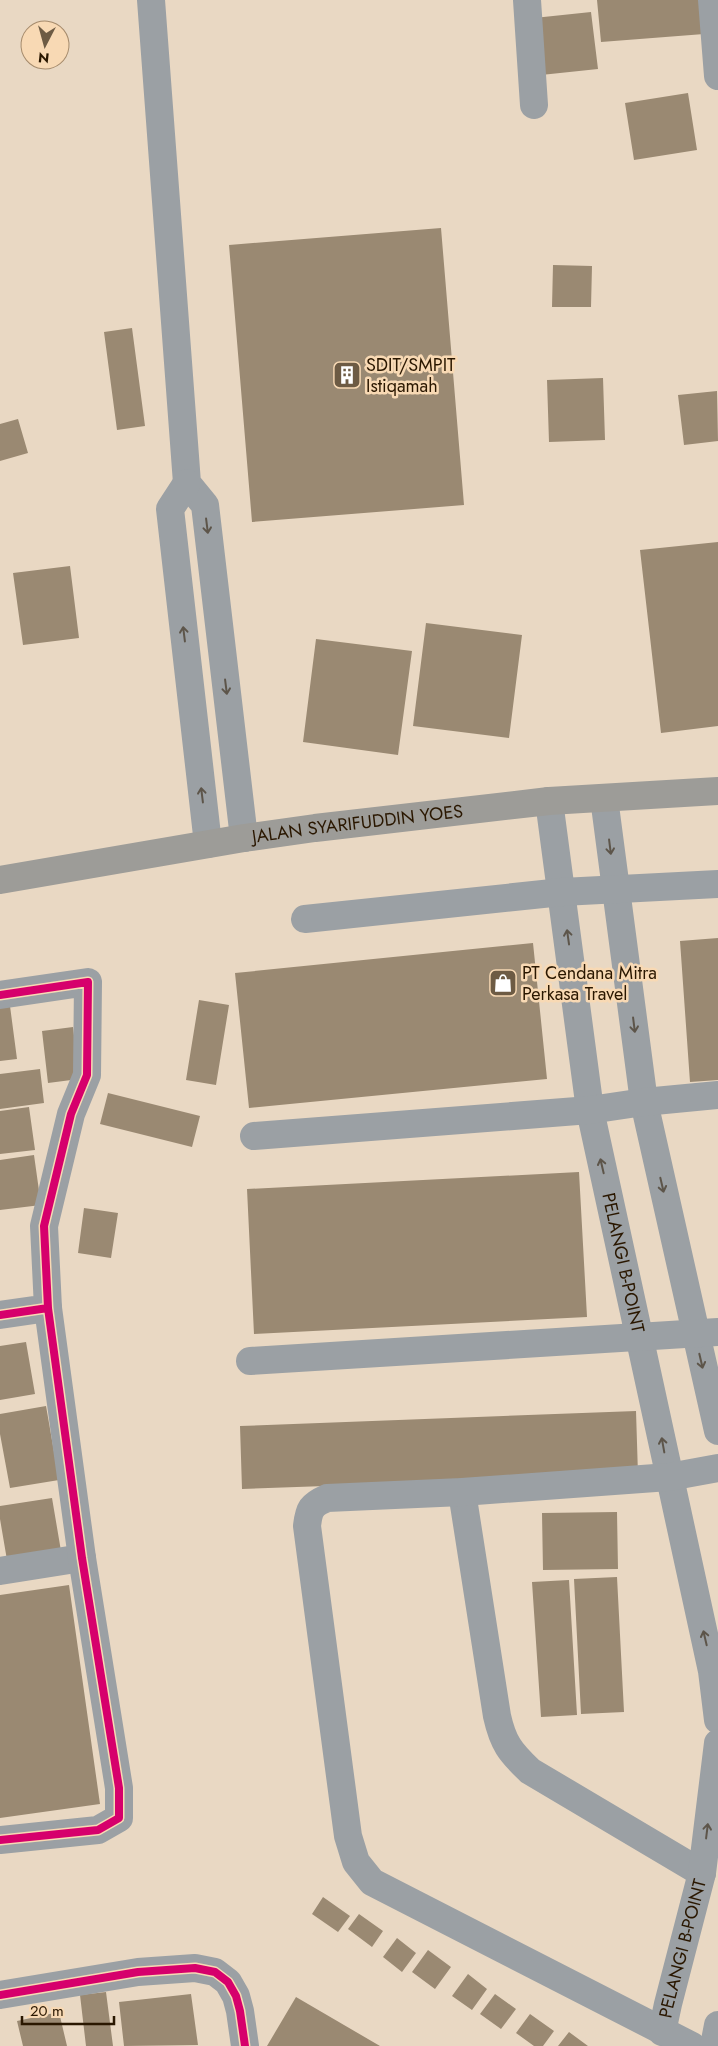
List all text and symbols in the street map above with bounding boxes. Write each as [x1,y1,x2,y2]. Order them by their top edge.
north arrow [20,20,70,70]
text: N [37,47,50,68]
place label: SDIT/SMPIT Istiqamah [366,352,456,399]
building icon: SDIT/SMPIT Istiqamah [332,360,362,390]
one-way arrow [202,517,212,533]
one-way arrow [179,626,189,642]
one-way arrow [221,679,231,695]
one-way arrow [197,787,207,803]
street label: JALAN SYARIFUDDIN YOES [248,798,465,850]
one-way arrow [605,838,615,854]
one-way arrow [563,929,573,945]
place label: PT Cendana Mitra Perkasa Travel [522,960,657,1007]
shop icon: PT Cendana Mitra Perkasa Travel [488,968,518,998]
one-way arrow [629,1017,639,1033]
one-way arrow [597,1159,606,1175]
one-way arrow [658,1177,667,1193]
street label: PELANGI B-POINT [595,1190,651,1336]
one-way arrow [697,1352,706,1368]
one-way arrow [657,1437,667,1453]
one-way arrow [700,1630,709,1646]
one-way arrow [702,1823,712,1839]
street label: PELANGI B-POINT [652,1876,713,2020]
scale bar [22,1994,115,2026]
text: 20 m [30,2000,64,2022]

